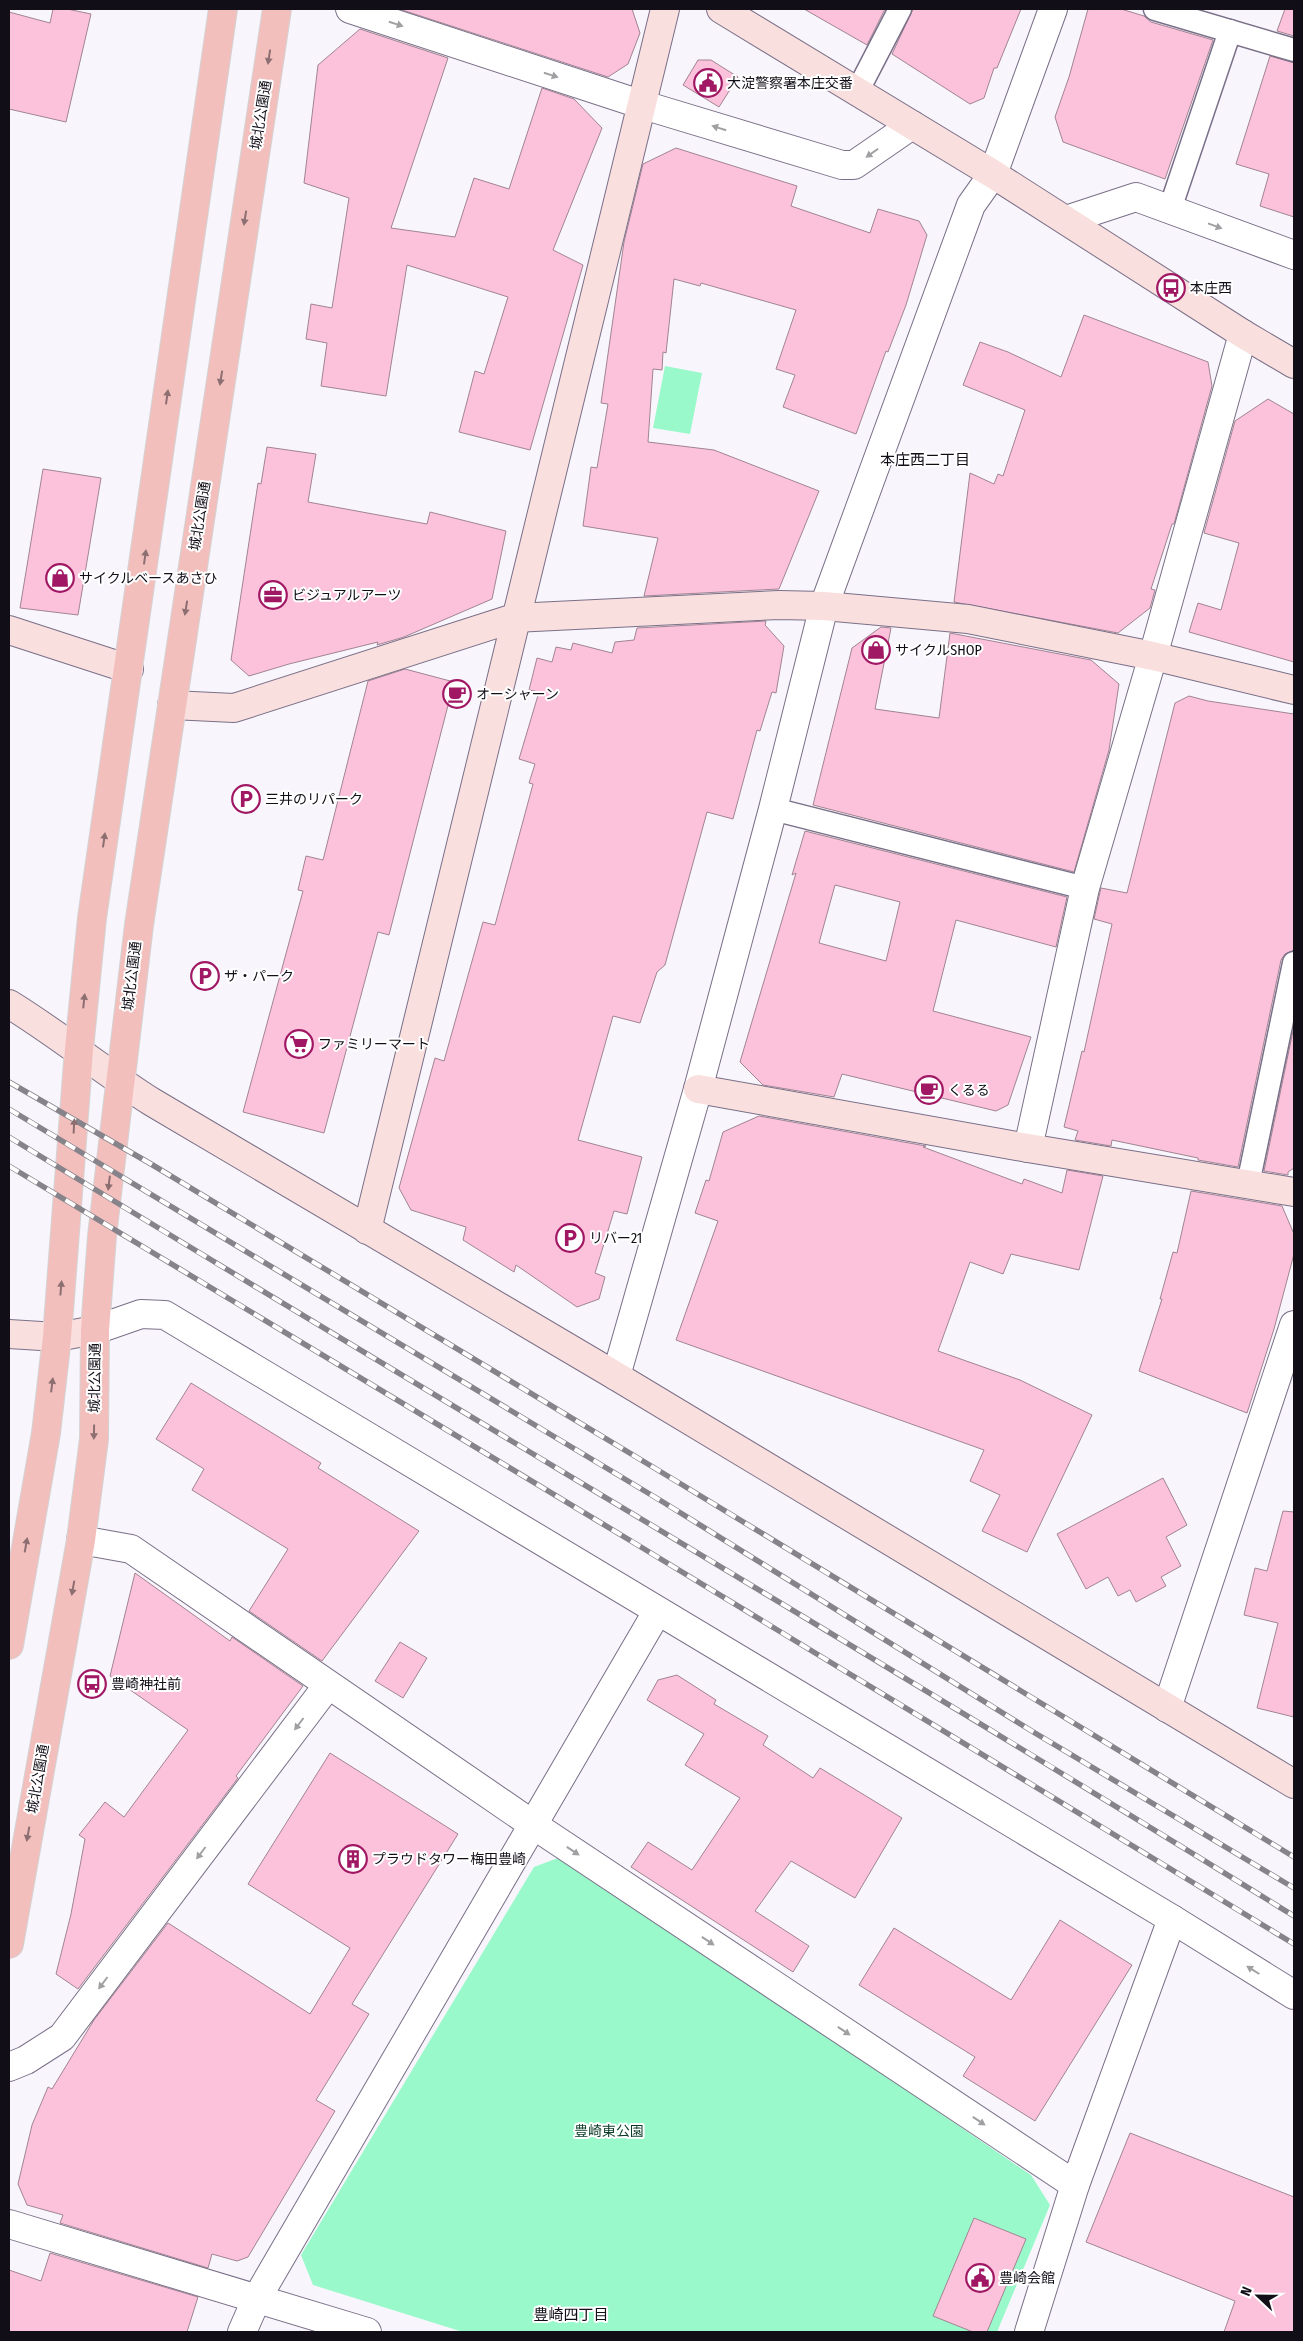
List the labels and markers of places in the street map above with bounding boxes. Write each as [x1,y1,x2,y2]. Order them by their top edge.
public building icon: 大淀警察署本庄交番 [693,68,723,98]
place label: 大淀警察署本庄交番 [727,75,853,92]
bus stop icon: 本庄西 [1156,273,1186,303]
place label: 本庄西 [1190,280,1232,297]
shop icon: サイクルベースあさひ [45,563,75,593]
place label: サイクルベースあさひ [79,570,218,587]
office icon: ビジュアルアーツ [258,580,288,610]
place label: ビジュアルアーツ [292,587,401,604]
shop icon: サイクルSHOP [861,635,891,665]
place label: サイクルSHOP [895,642,982,659]
cafe icon: オーシャーン [442,679,472,709]
place label: オーシャーン [476,686,559,703]
parking icon: 三井のリパーク [231,784,261,814]
place label: 三井のリパーク [265,791,363,808]
parking icon: ザ・パーク [190,961,220,991]
place label: ザ・パーク [224,968,294,985]
supermarket icon: ファミリーマート [284,1029,314,1059]
place label: ファミリーマート [318,1036,430,1053]
cafe icon: くるる [914,1075,944,1105]
place label: くるる [948,1082,990,1099]
parking icon: リバー21 [555,1223,585,1253]
place label: リバー21 [589,1230,642,1247]
bus stop icon: 豊崎神社前 [77,1669,107,1699]
place label: 豊崎神社前 [111,1676,181,1693]
building icon: プラウドタワー梅田豊崎 [338,1844,368,1874]
place label: プラウドタワー梅田豊崎 [372,1851,526,1868]
public building icon: 豊崎会館 [965,2263,995,2293]
place label: 豊崎会館 [999,2270,1055,2287]

